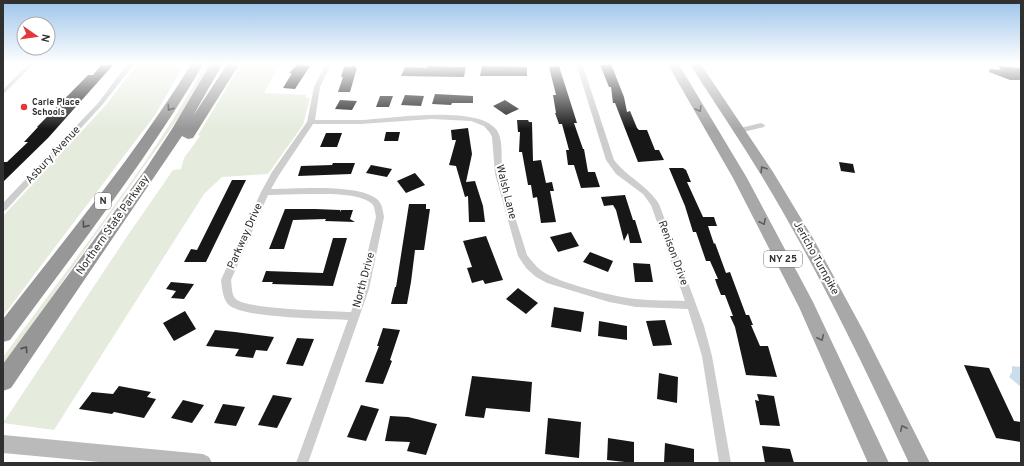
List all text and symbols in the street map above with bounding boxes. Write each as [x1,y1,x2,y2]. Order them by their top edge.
north arrow [16,16,56,56]
text: N [37,33,52,43]
place label: Carle Place Schools [32,97,80,118]
marker: Carle Place Schools [19,102,29,112]
one-way arrow [168,104,175,111]
one-way arrow [695,105,702,112]
street label: Asbury Avenue [23,123,83,187]
street label: Walsh Lane [492,163,520,221]
one-way arrow [761,166,768,173]
street label: Northern State Parkway [73,172,153,277]
road number: N [95,193,111,209]
street label: Parkway Drive [224,201,266,271]
one-way arrow [759,218,766,225]
street label: Renison Drive [655,219,691,287]
street label: Jericho Turnpike [790,219,842,298]
one-way arrow [83,220,90,227]
street label: North Drive [350,251,378,309]
road number: NY 25 [764,251,802,267]
one-way arrow [816,334,824,342]
one-way arrow [20,347,27,354]
one-way arrow [900,425,907,432]

